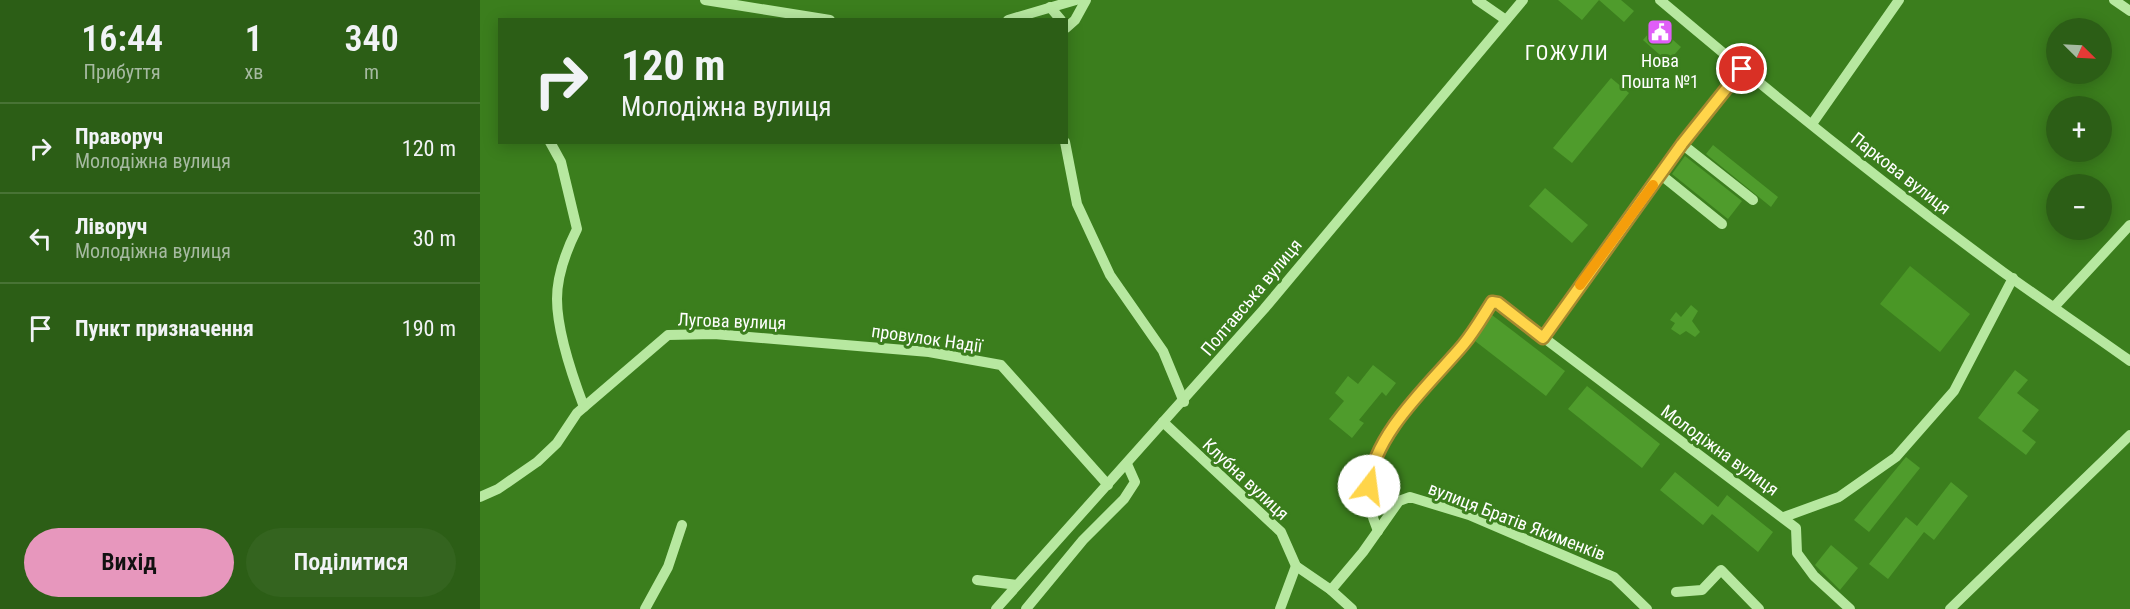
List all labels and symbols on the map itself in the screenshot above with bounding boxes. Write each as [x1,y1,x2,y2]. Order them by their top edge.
public building icon: Нова Пошта №1 [1645,17,1675,47]
north arrow [2046,18,2112,84]
district label: ГОЖУЛИ [1525,41,1609,65]
pin [1716,43,1767,94]
place label: Нова Пошта №1 [1621,50,1699,92]
street label: Паркова вулиця [1847,128,1955,218]
street label: Полтавська вулиця [1196,235,1306,359]
street label: Лугова вулиця [677,309,787,333]
street label: провулок Надії [870,320,985,356]
street label: Молодіжна вулиця [1657,400,1783,500]
street label: Клубна вулиця [1199,434,1293,524]
position arrow [1337,454,1401,518]
street label: вулиця Братів Якименків [1425,477,1609,565]

